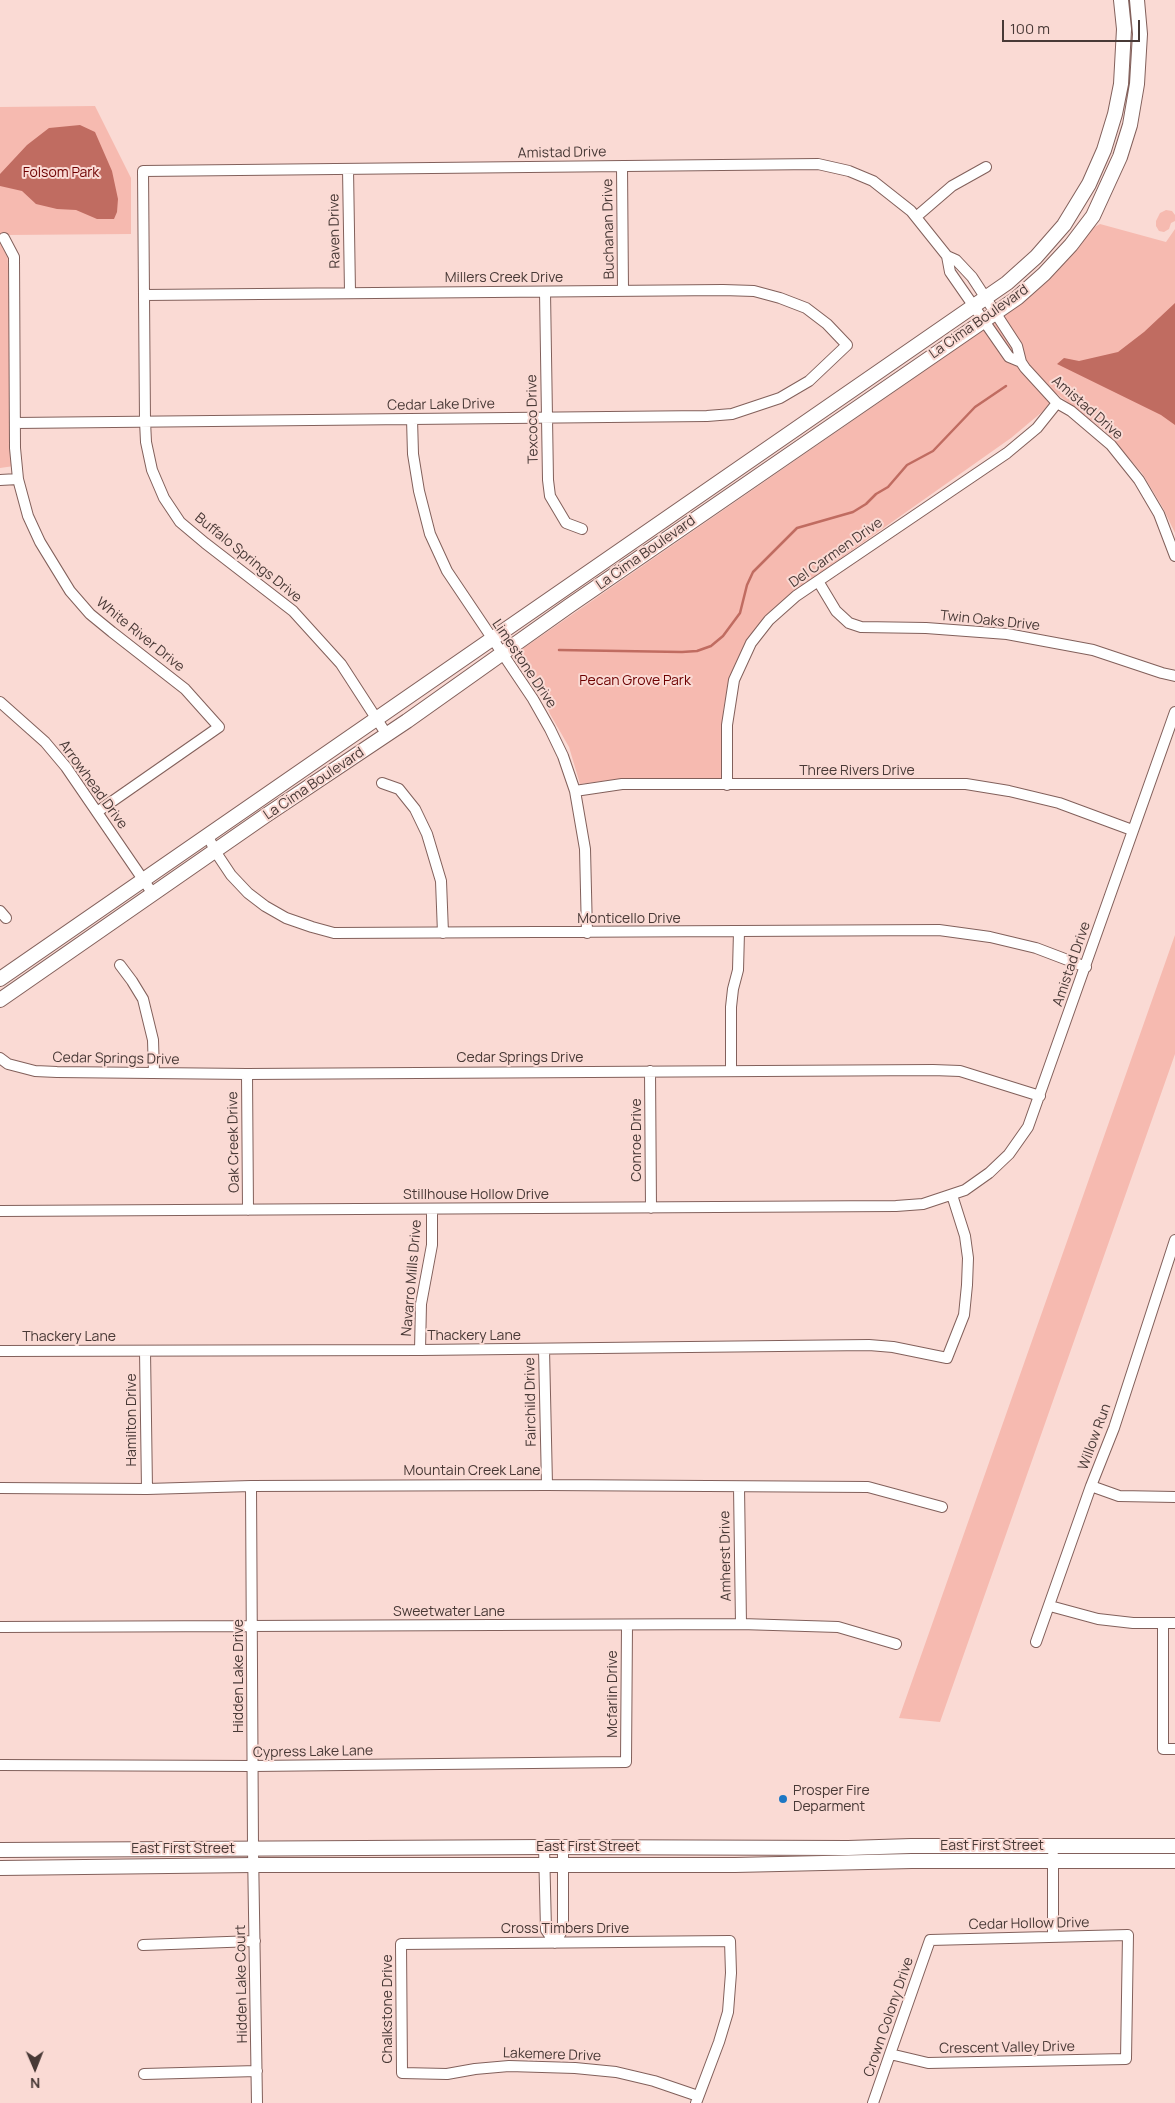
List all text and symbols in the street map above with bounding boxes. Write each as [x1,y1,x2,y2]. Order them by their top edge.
scale bar [1005,10,1142,42]
text: 100 m [1010,18,1050,39]
street label: Amistad Drive [518,144,606,162]
park label: Folsom Park [23,165,99,181]
street label: Buchanan Drive [600,179,618,279]
street label: Raven Drive [326,193,344,269]
street label: Millers Creek Drive [445,270,563,286]
street label: La Cima Boulevard [926,281,1032,363]
street label: Amistad Drive [1048,373,1126,443]
street label: Texcoco Drive [524,374,542,464]
street label: Cedar Lake Drive [387,396,495,414]
street label: Buffalo Springs Drive [191,510,305,606]
street label: La Cima Boulevard [593,512,699,594]
street label: Del Carmen Drive [786,515,886,591]
street label: White River Drive [92,594,188,676]
street label: Twin Oaks Drive [939,607,1041,635]
street label: Limestone Drive [488,616,560,712]
park label: Pecan Grove Park [579,673,691,689]
street label: Arrowhead Drive [55,737,131,833]
street label: La Cima Boulevard [261,744,367,824]
street label: Three Rivers Drive [799,763,915,779]
street label: Monticello Drive [577,911,681,927]
street label: Amistad Drive [1050,919,1094,1009]
street label: Cedar Springs Drive [52,1049,180,1069]
street label: Cedar Springs Drive [457,1050,583,1066]
street label: Oak Creek Drive [225,1091,243,1193]
street label: Conroe Drive [629,1098,645,1182]
street label: Stillhouse Hollow Drive [403,1187,549,1203]
street label: Navarro Mills Drive [399,1219,425,1337]
street label: Thackery Lane [427,1328,521,1344]
street label: Thackery Lane [22,1329,116,1345]
street label: Fairchild Drive [522,1357,540,1447]
street label: Hamilton Drive [124,1373,140,1467]
street label: Willow Run [1075,1401,1115,1473]
street label: Mountain Creek Lane [404,1463,540,1479]
street label: Amherst Drive [717,1511,735,1601]
street label: Sweetwater Lane [393,1604,505,1620]
street label: Hidden Lake Drive [231,1619,247,1733]
street label: Mcfarlin Drive [605,1650,621,1738]
street label: Cypress Lake Lane [253,1743,373,1761]
place label: Prosper Fire Deparment [793,1783,870,1815]
marker: Prosper Fire Deparment [777,1793,789,1805]
street label: East First Street [940,1838,1044,1854]
street label: East First Street [536,1839,640,1855]
street label: East First Street [131,1841,235,1857]
street label: Cedar Hollow Drive [968,1915,1090,1933]
street label: Cross Timbers Drive [501,1921,629,1937]
street label: Hidden Lake Court [233,1925,251,2043]
street label: Chalkstone Drive [380,1954,396,2064]
street label: Crown Colony Drive [861,1955,917,2079]
street label: Crescent Valley Drive [939,2038,1075,2058]
north arrow [10,2043,60,2093]
street label: Lakemere Drive [503,2045,601,2065]
text: N [30,2074,40,2093]

